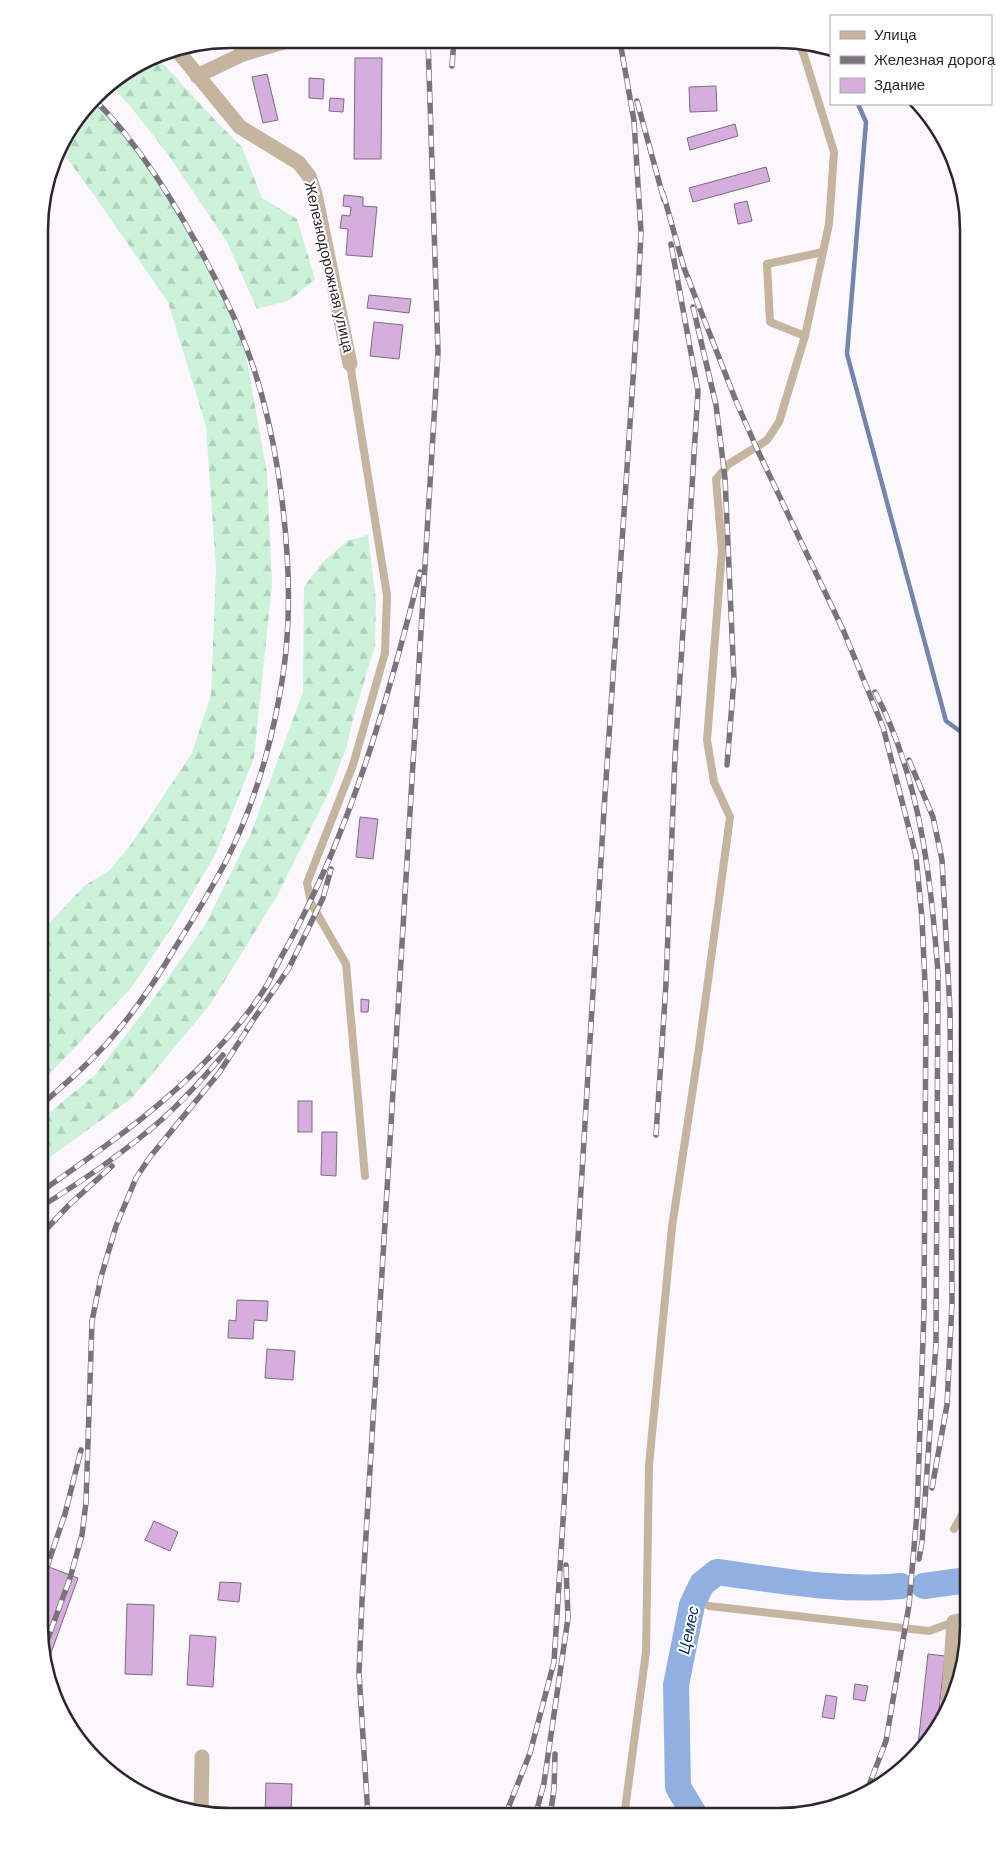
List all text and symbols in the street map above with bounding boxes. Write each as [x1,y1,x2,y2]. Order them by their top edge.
legend [830,15,992,105]
text: Улица [874,26,917,43]
text: Железная дорога [874,51,996,68]
text: Здание [874,76,925,93]
street label: Железнодорожная улица [301,180,358,355]
water label: Цемес [675,1605,702,1656]

